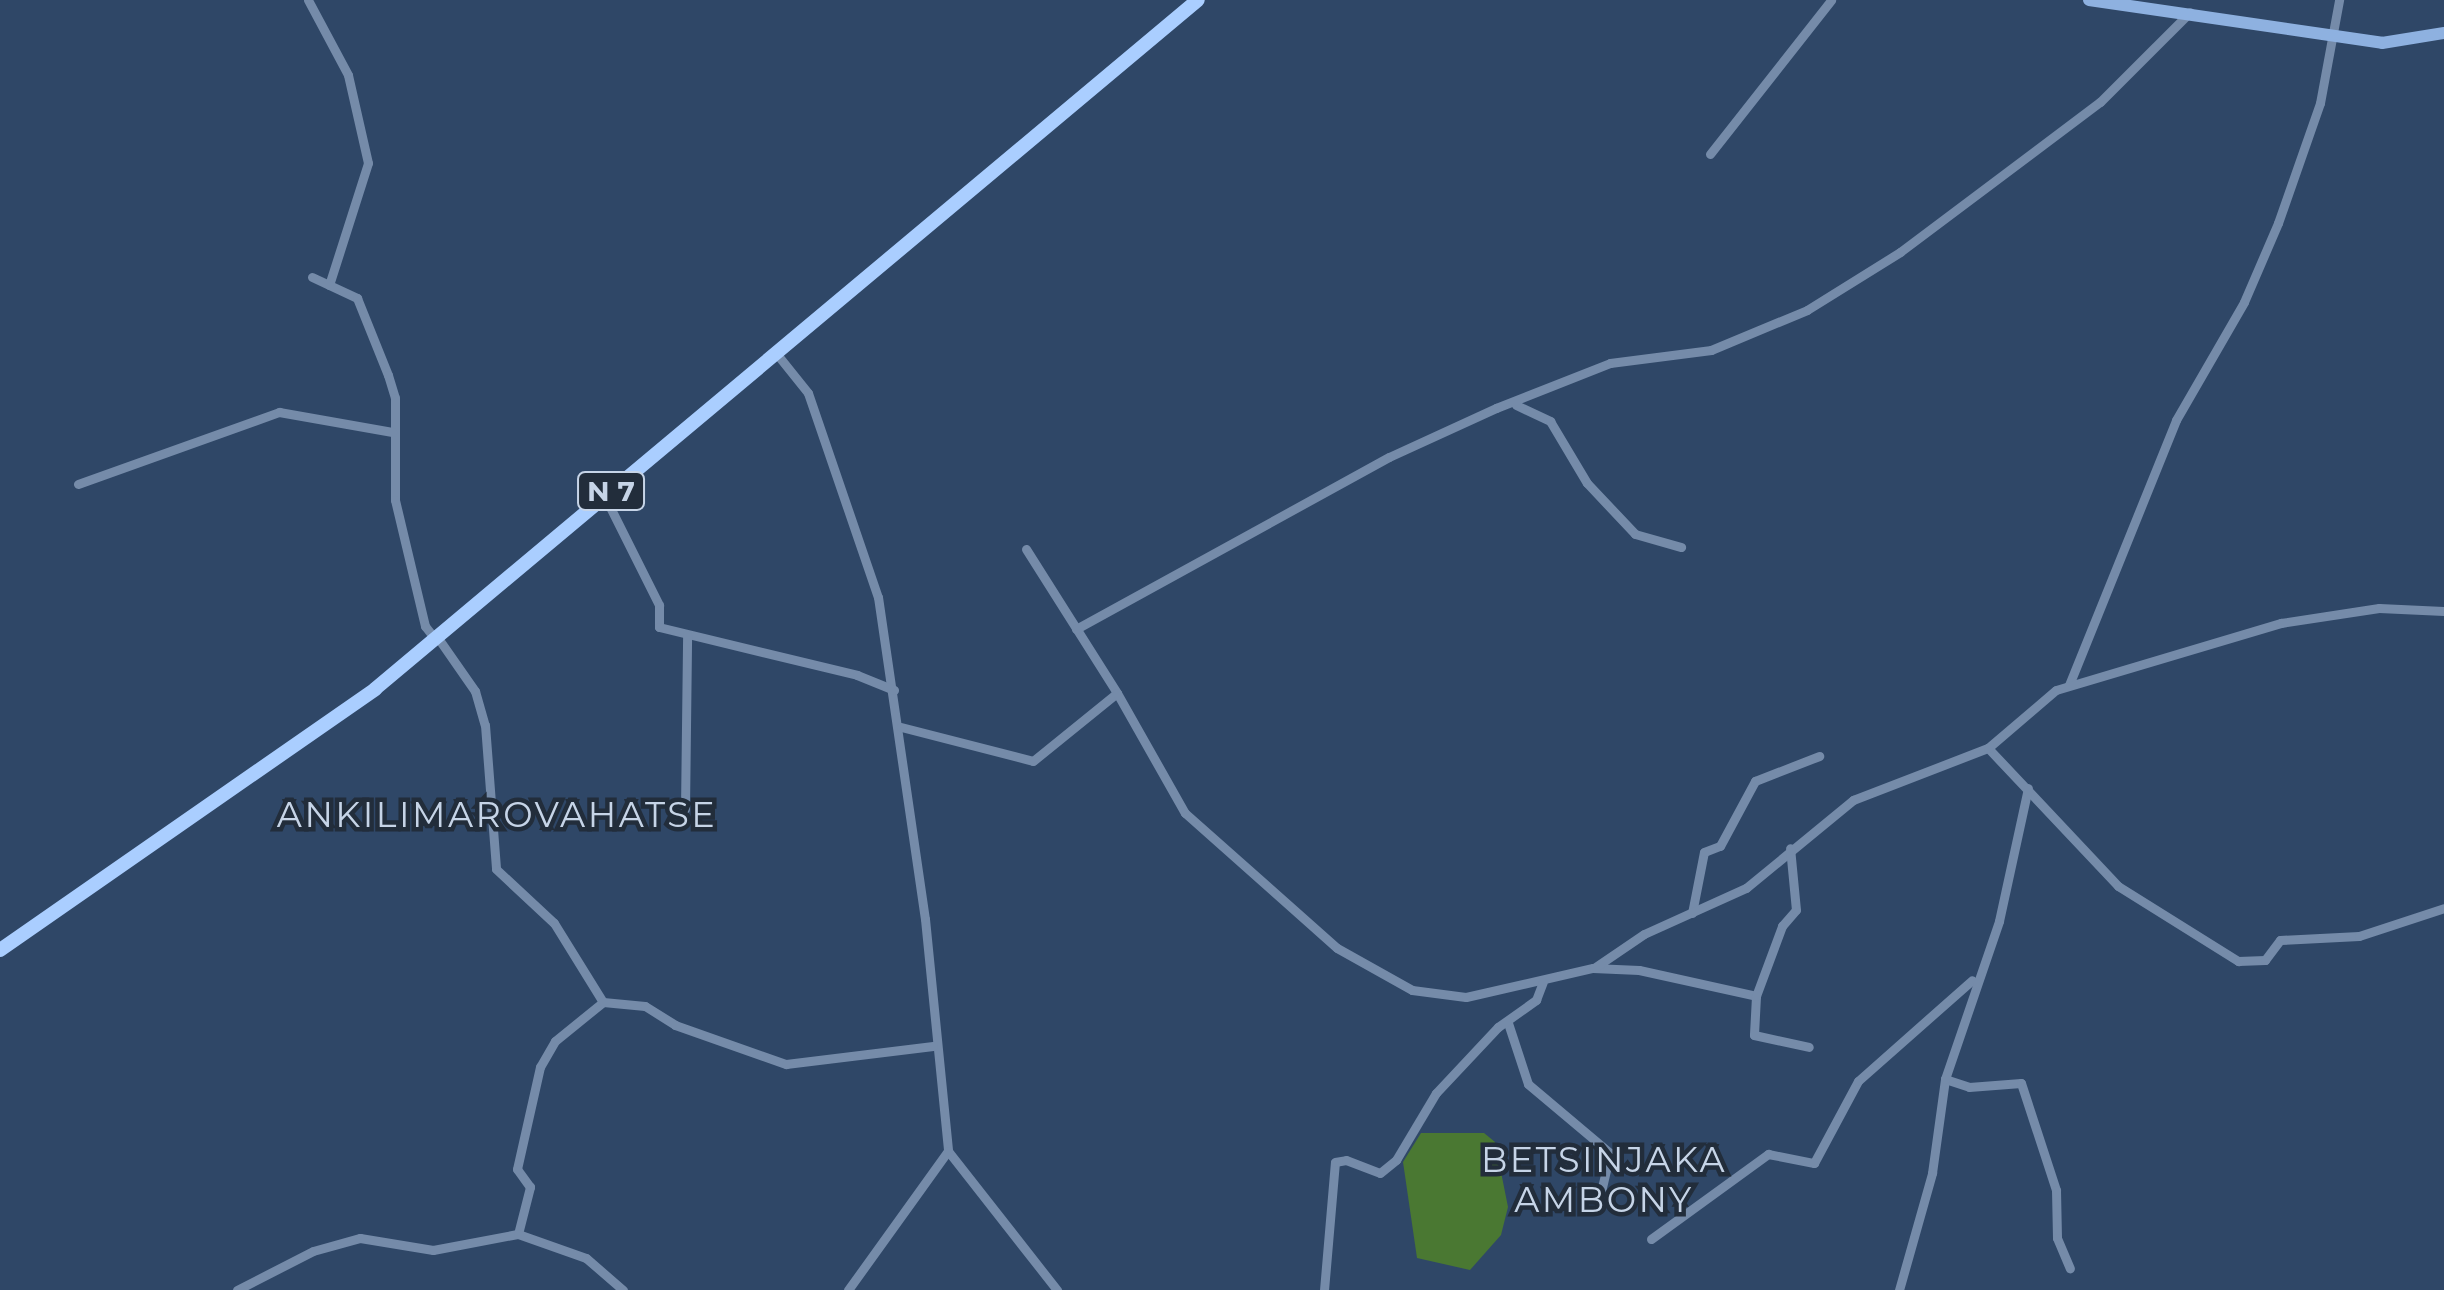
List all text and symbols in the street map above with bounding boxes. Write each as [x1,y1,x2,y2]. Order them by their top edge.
road number: N 7 [576,468,646,514]
district label: ANKILIMAROVAHATSE [277,794,717,836]
district label: BETSINJAKA AMBONY [1481,1139,1727,1221]

